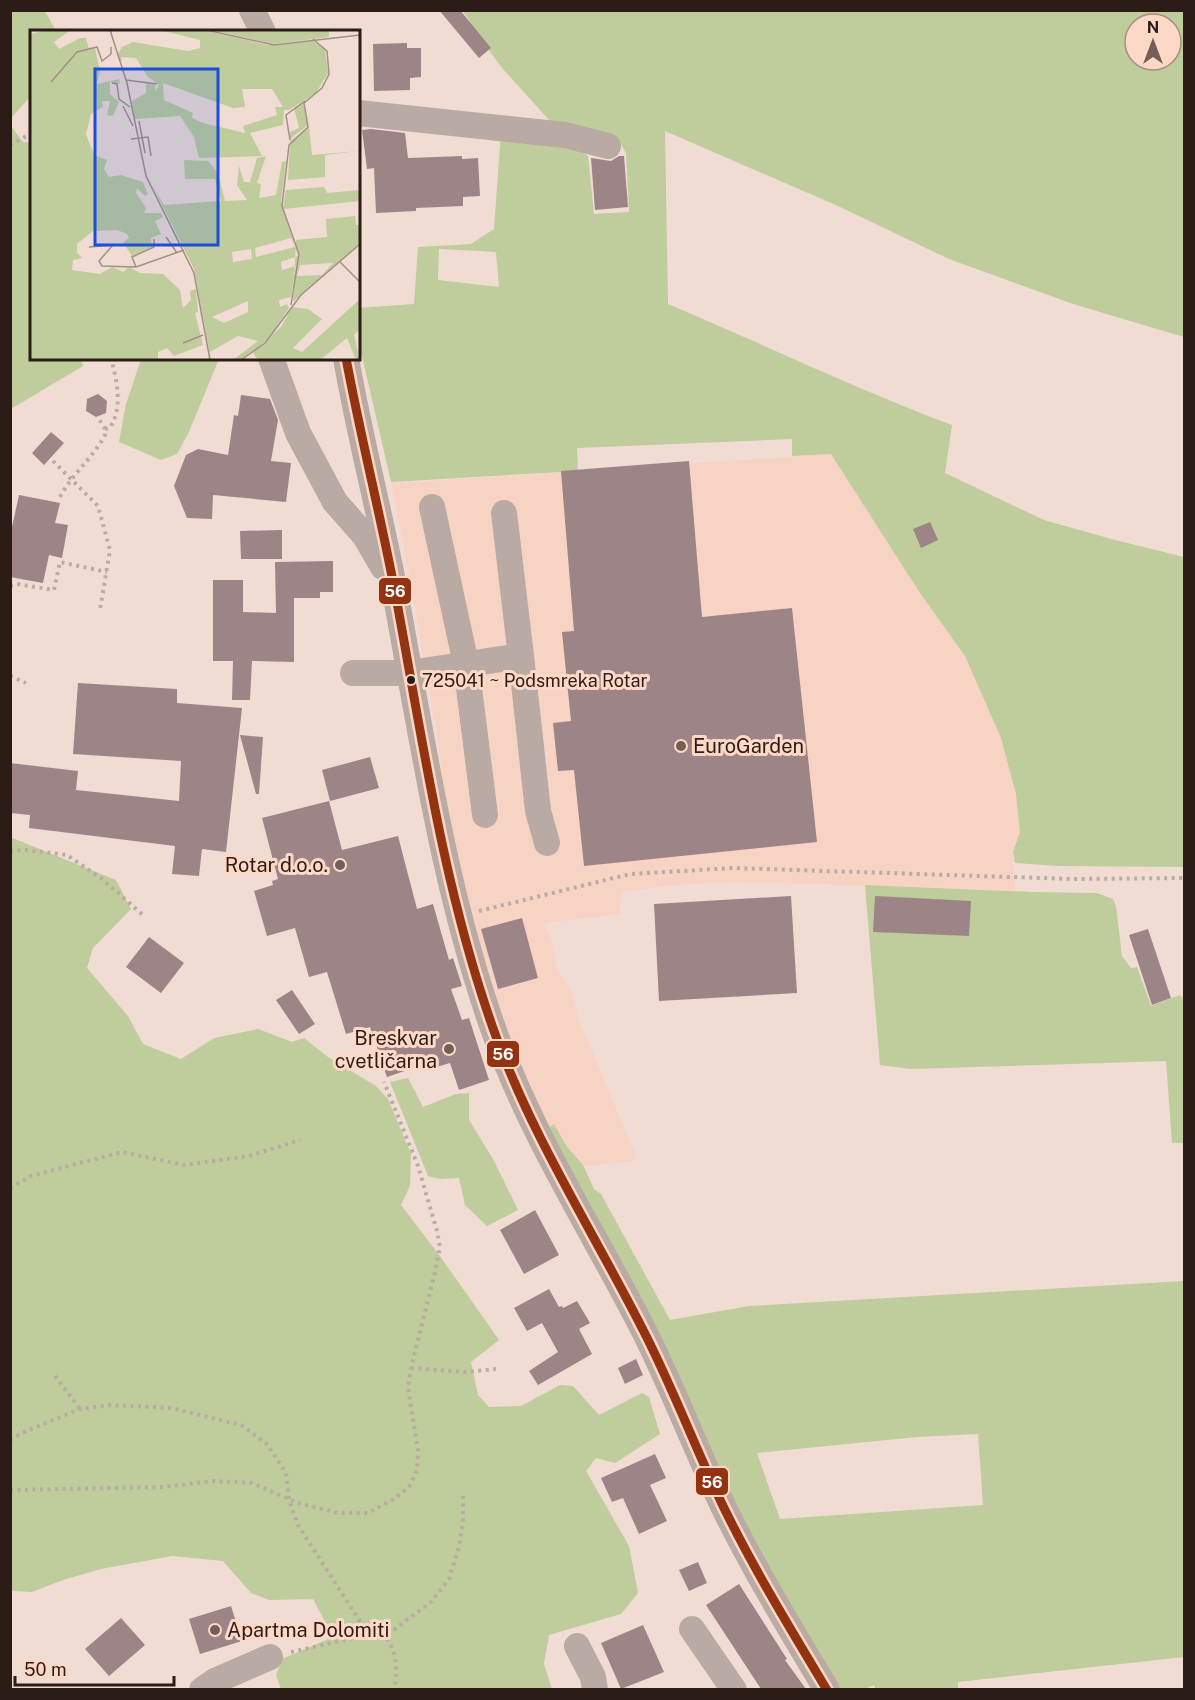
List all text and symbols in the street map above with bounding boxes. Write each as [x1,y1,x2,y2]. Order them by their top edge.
north arrow [1123,12,1183,72]
text: N [1147,18,1159,37]
inset map [30,30,360,360]
line badge: 56 [378,577,412,605]
text: 56 [384,582,406,601]
place label: 725041 ~ Podsmreka Rotar [422,670,648,691]
marker: 725041 ~ Podsmreka Rotar [405,674,417,686]
place label: EuroGarden [693,734,804,758]
marker: EuroGarden [674,739,688,753]
place label: Rotar d.o.o. [225,853,328,877]
marker: Rotar d.o.o. [333,858,347,872]
place label: Breskvar cvetličarna [335,1026,437,1073]
line badge: 56 [486,1040,520,1068]
marker: Breskvar cvetličarna [442,1042,456,1056]
text: 56 [492,1045,514,1064]
line badge: 56 [695,1467,729,1496]
text: 56 [701,1473,723,1492]
place label: Apartma Dolomiti [227,1618,390,1642]
marker: Apartma Dolomiti [208,1623,222,1637]
scale bar [15,1649,174,1687]
text: 50 m [24,1659,67,1680]

